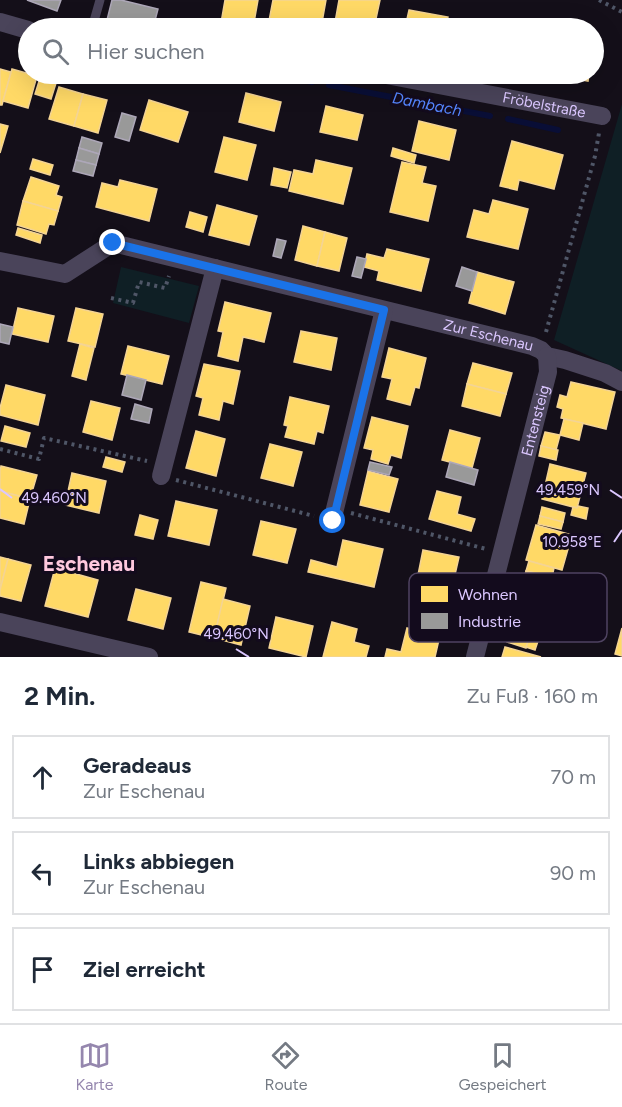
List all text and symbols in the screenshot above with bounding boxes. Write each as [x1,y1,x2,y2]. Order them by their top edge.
search box [18,18,604,84]
icon: search [39,35,72,68]
text: Hier suchen [87,38,205,65]
water label: Dambach [391,88,463,120]
street label: Fröbelstraße [501,88,587,122]
route end [99,229,125,255]
street label: Zur Eschenau [442,316,535,355]
street label: Entensteig [518,383,553,458]
text: 49.459°N [536,481,600,499]
text: 49.460°N [21,489,87,507]
route start [319,507,345,533]
text: 10.958°E [542,533,602,551]
district label: Eschenau [43,551,135,576]
legend [409,573,607,642]
text: Wohnen [458,585,518,604]
text: Industrie [458,612,521,631]
text: 49.460°N [203,625,269,643]
text: 2 Min. [24,680,96,712]
text: Zu Fuß · 160 m [467,684,598,708]
text: Geradeaus [83,752,191,779]
icon: ahead [26,761,59,794]
text: 70 m [550,765,596,789]
text: Zur Eschenau [83,779,205,803]
text: Links abbiegen [83,848,234,875]
icon: left [26,857,59,890]
text: 90 m [550,861,596,885]
text: Zur Eschenau [83,875,205,899]
icon: arrive [26,953,59,986]
text: Ziel erreicht [83,956,206,983]
tab: Karte [76,1039,113,1094]
tab: Route [264,1039,307,1094]
tab: Gespeichert [458,1039,546,1094]

